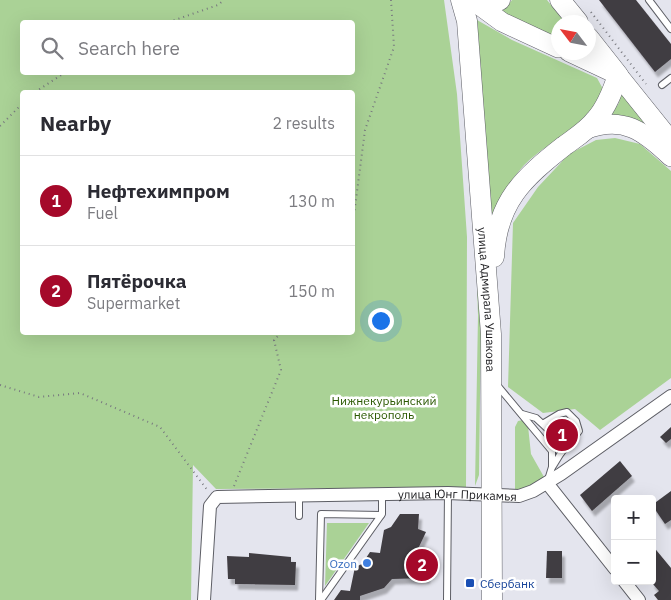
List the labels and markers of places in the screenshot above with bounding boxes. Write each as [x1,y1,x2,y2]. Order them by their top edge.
pin: 1 [546,416,578,454]
pin: 2 [406,546,438,584]
place label: Ozon [330,556,357,571]
marker: Ozon [361,557,373,569]
place label: Сбербанк [480,576,535,591]
marker: Сбербанк [464,577,476,589]

